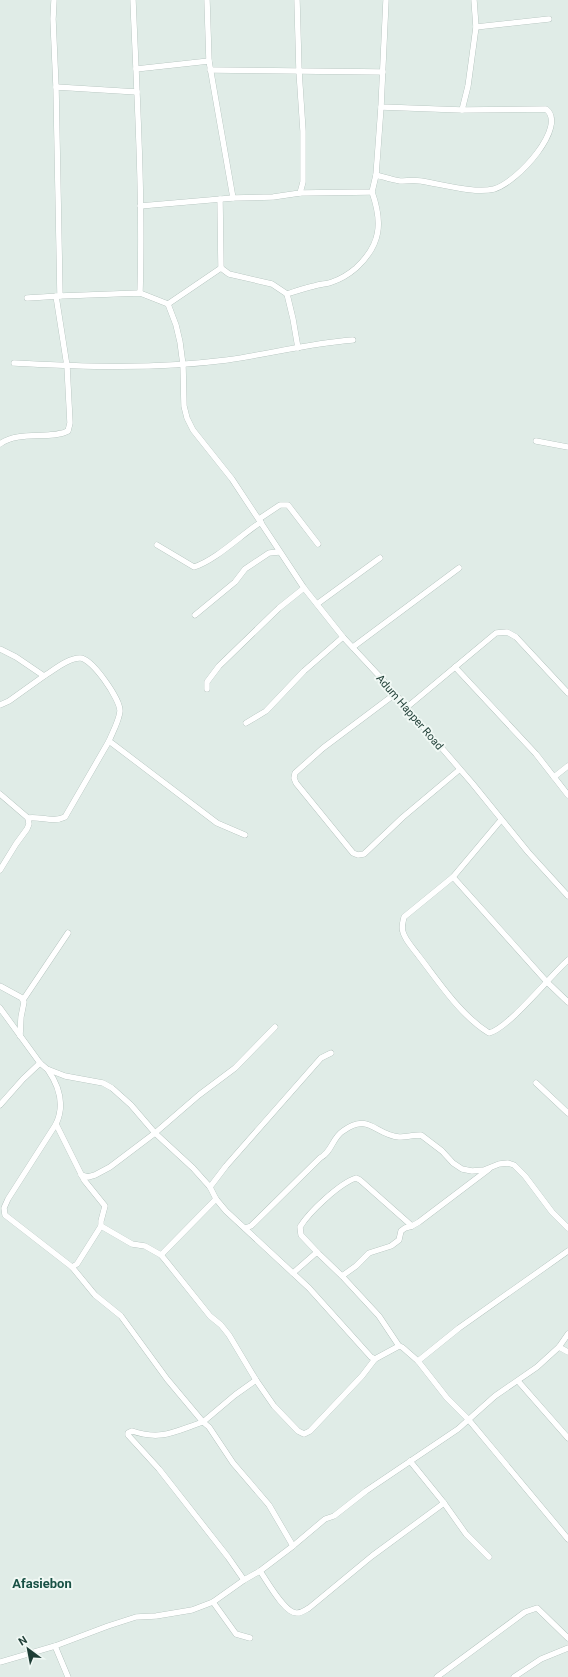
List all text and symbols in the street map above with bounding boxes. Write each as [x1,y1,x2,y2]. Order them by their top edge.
street label: Adum Happer Road [373,672,446,753]
district label: Afasiebon [12,1576,72,1591]
north arrow [8,1629,48,1669]
text: N [16,1633,30,1649]

